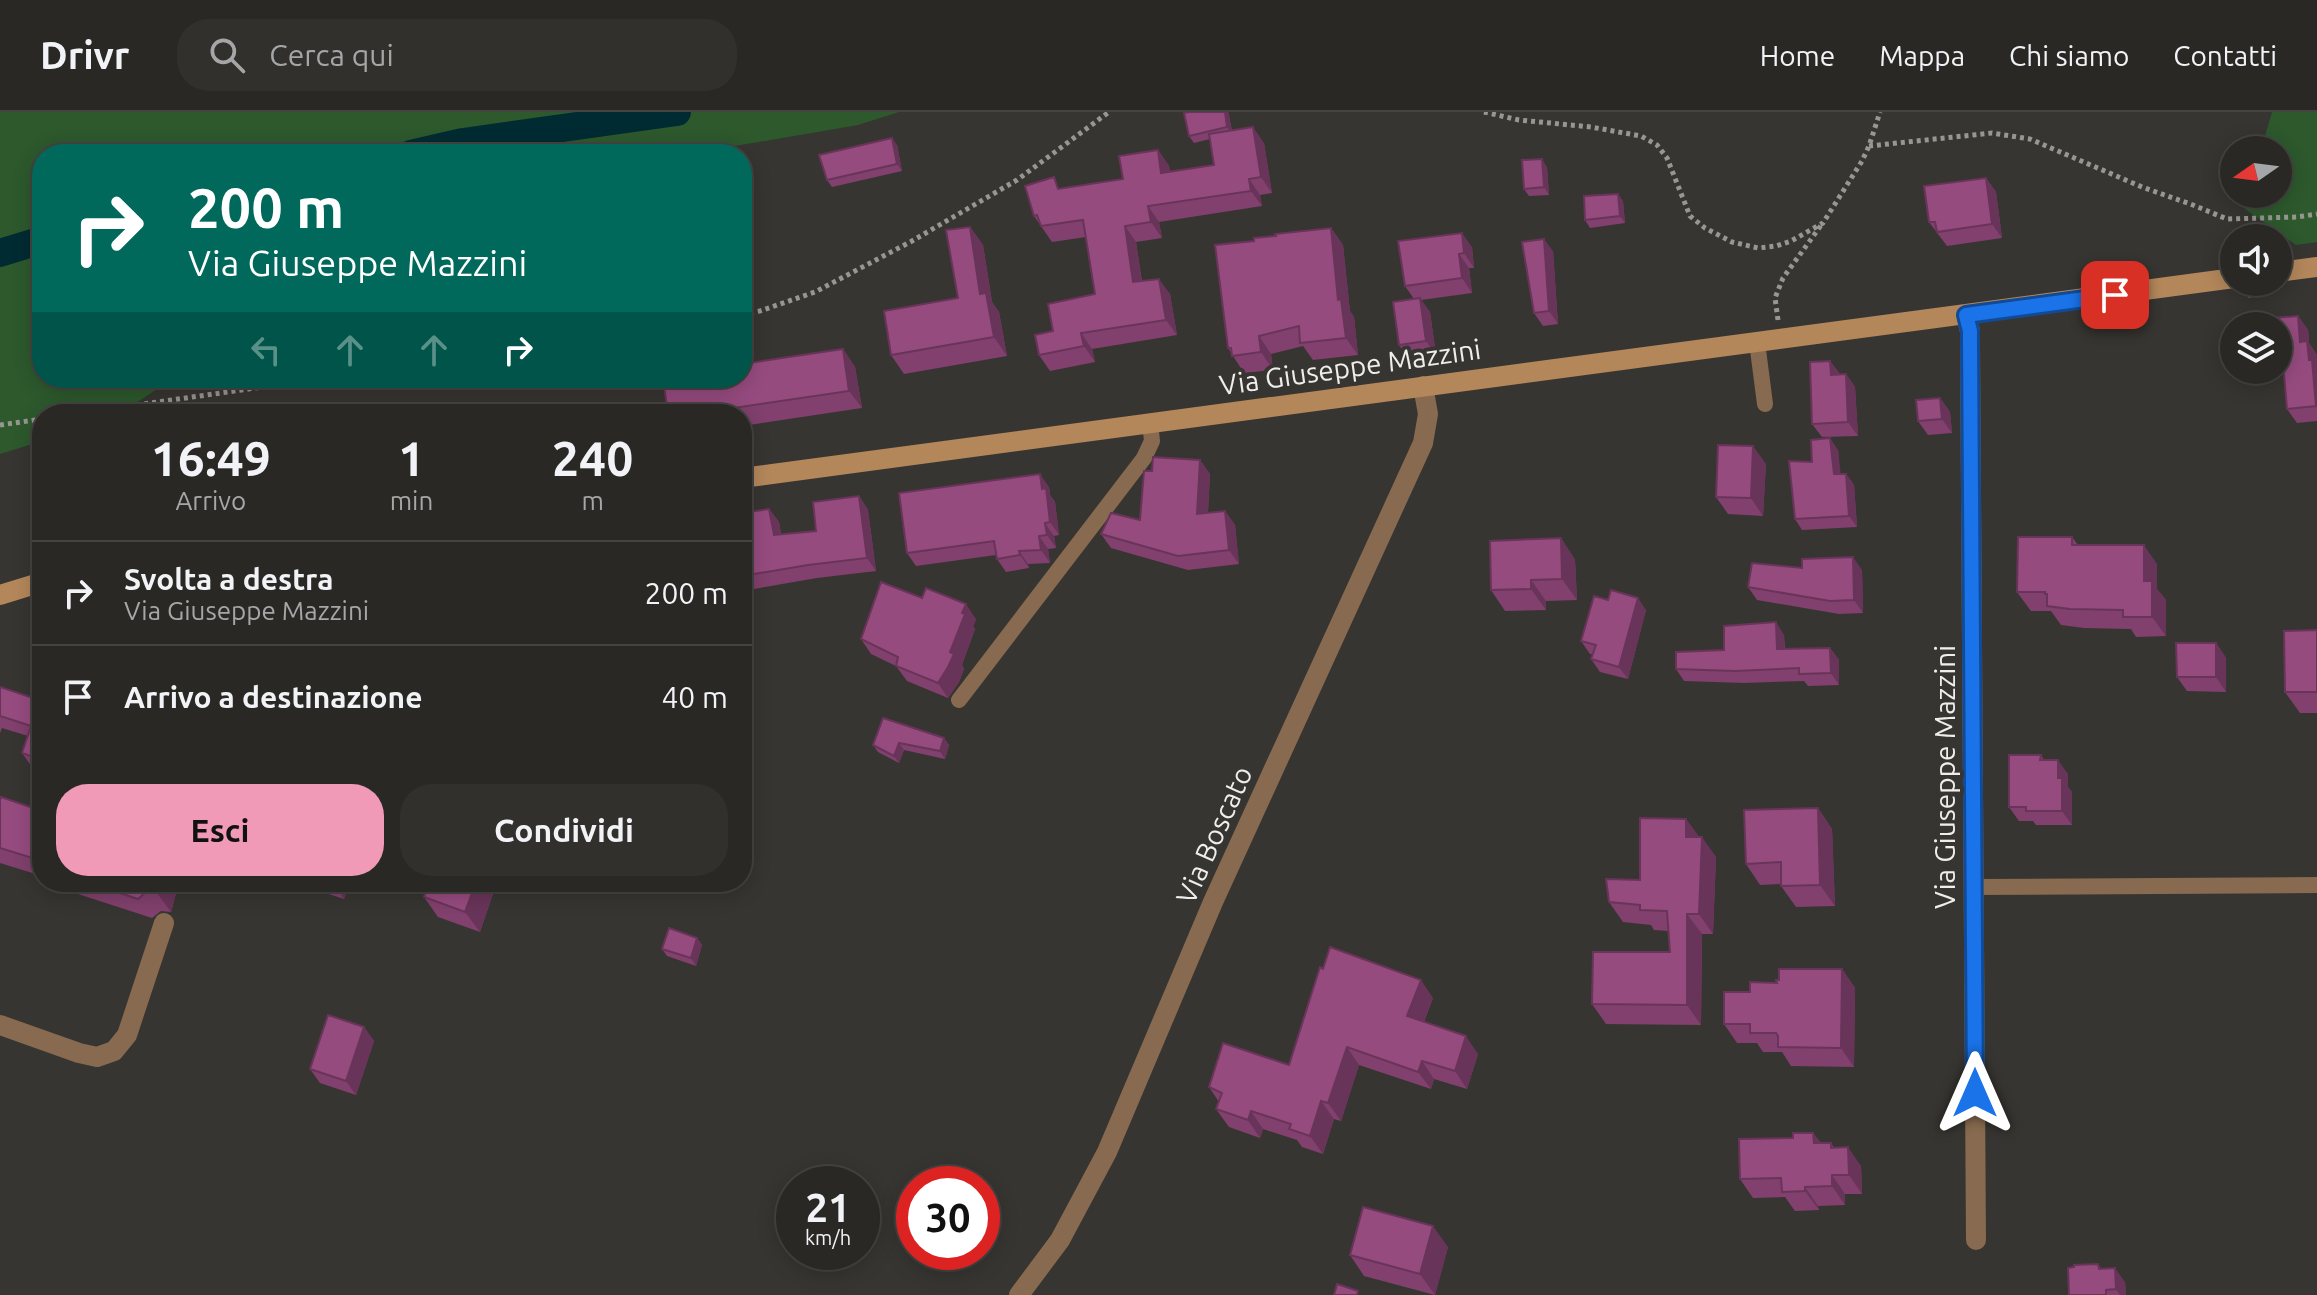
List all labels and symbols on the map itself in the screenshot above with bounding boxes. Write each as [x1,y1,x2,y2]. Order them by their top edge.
north arrow [2220,136,2292,208]
pin [2081,261,2149,329]
street label: Via Giuseppe Mazzini [1217,333,1483,400]
street label: Via Giuseppe Mazzini [1929,645,1960,909]
street label: Via Boscato [1169,761,1258,908]
position arrow [1933,1051,2017,1135]
speed limit sign: 30 [896,1166,1000,1270]

